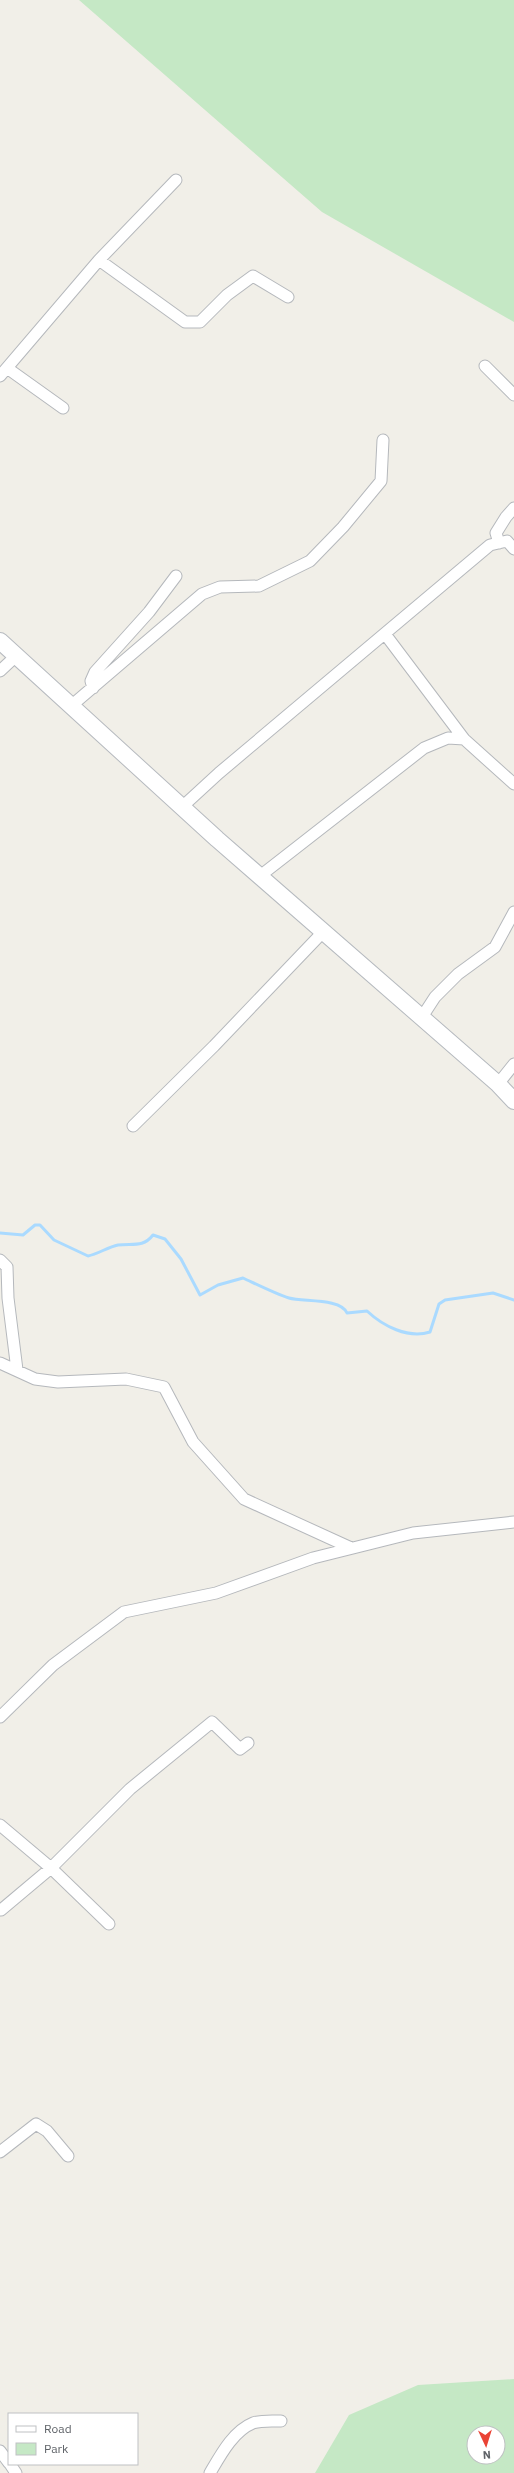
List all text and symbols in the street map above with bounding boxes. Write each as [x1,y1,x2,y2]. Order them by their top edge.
legend [8,2413,138,2465]
text: Road [44,2421,72,2436]
north arrow [466,2425,506,2465]
text: Park [44,2441,69,2456]
text: N [482,2448,491,2462]

